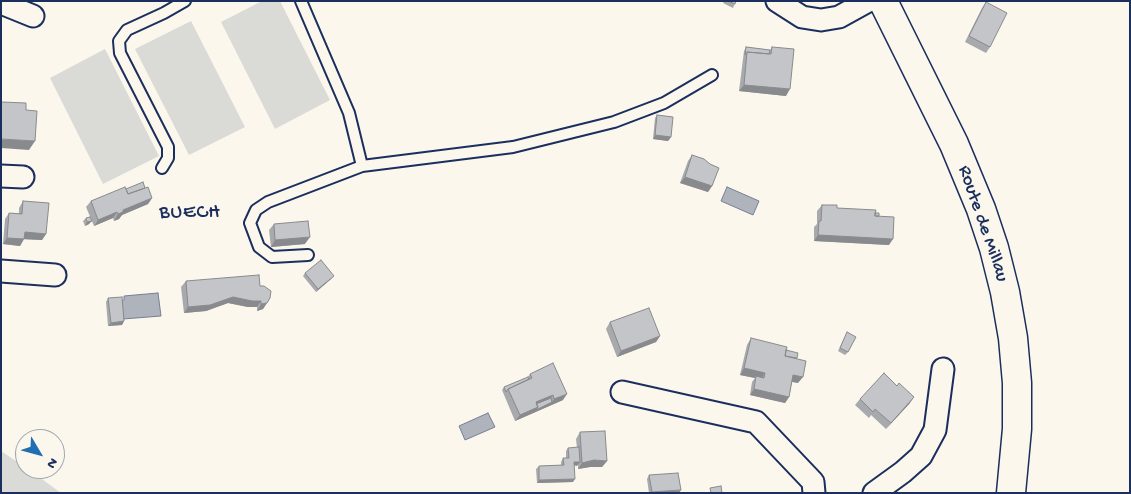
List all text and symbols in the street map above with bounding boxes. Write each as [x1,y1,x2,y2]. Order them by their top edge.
street label: Route de Millau [951,163,1013,285]
district label: BUECH [159,202,221,226]
north arrow [15,429,65,479]
text: N [42,454,61,471]

